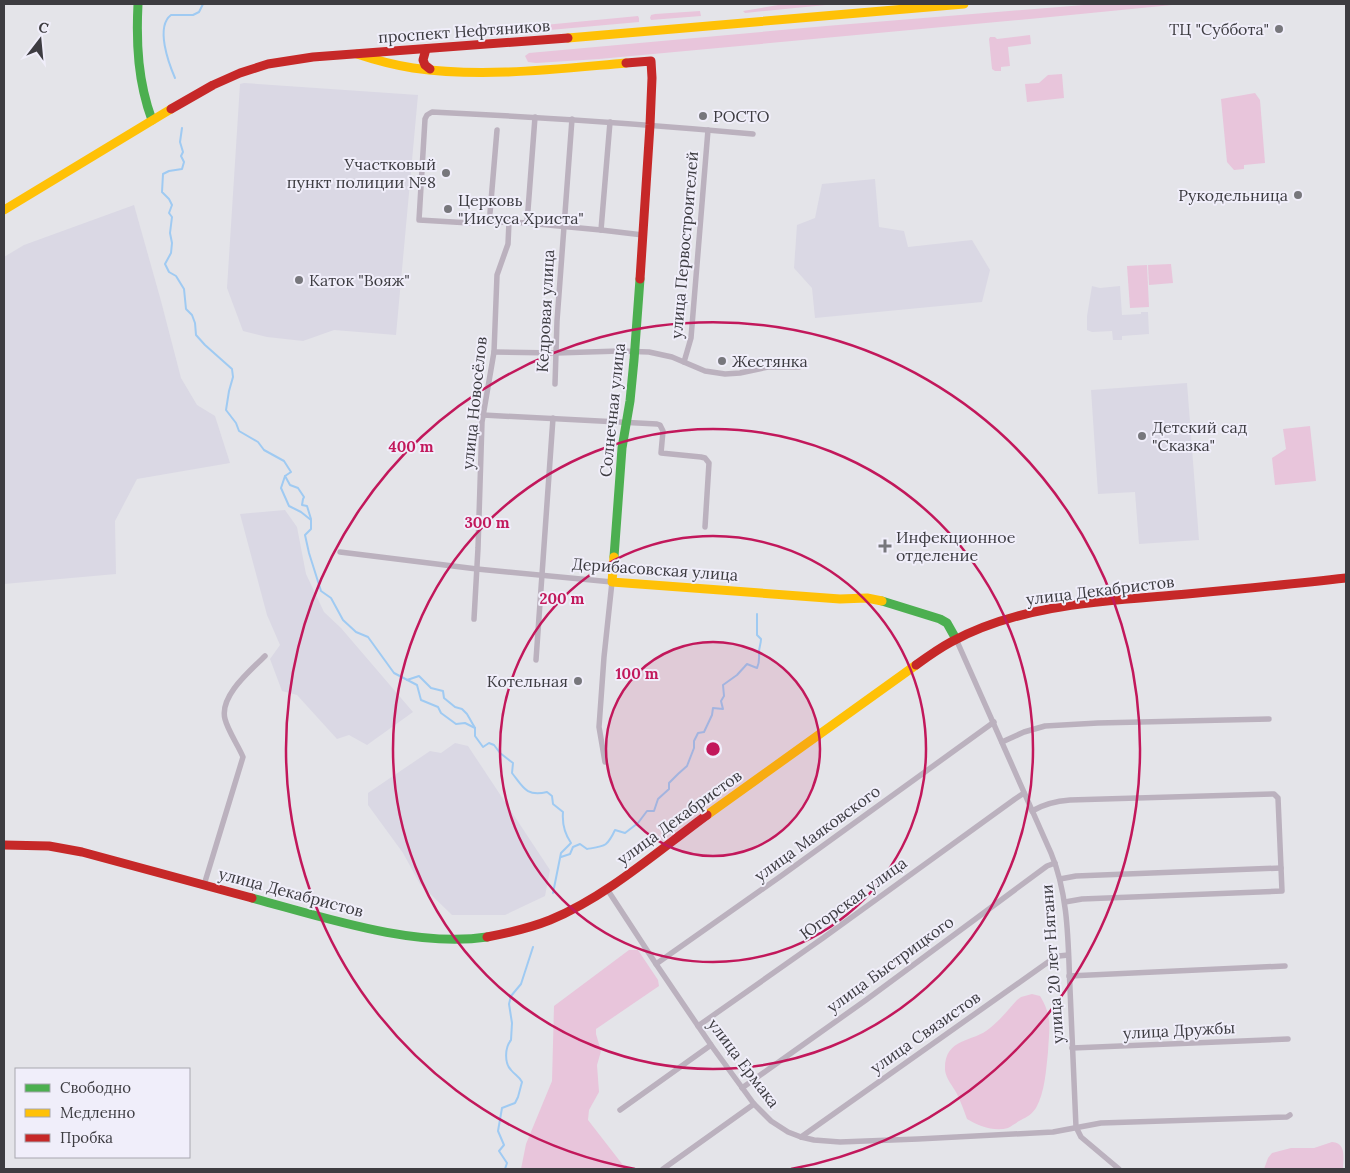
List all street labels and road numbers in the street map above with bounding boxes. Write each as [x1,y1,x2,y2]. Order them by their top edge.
street label: проспект Нефтяников [377,15,551,47]
street label: улица Первостроителей [666,150,702,340]
street label: Кедровая улица [532,249,558,373]
street label: улица Новосёлов [457,335,491,471]
street label: Солнечная улица [595,342,629,478]
street label: Дерибасовская улица [571,553,739,585]
street label: улица Декабристов [1025,571,1175,609]
street label: улица Декабристов [613,765,745,869]
street label: улица Маяковского [750,781,884,885]
street label: Югорская улица [796,852,910,944]
street label: улица Декабристов [216,863,366,921]
street label: улица 20 лет Нягани [1036,884,1068,1044]
street label: улица Быстрицкого [823,911,957,1017]
street label: улица Связистов [866,987,984,1077]
street label: улица Ермака [704,1014,784,1112]
street label: улица Дружбы [1122,1017,1236,1043]

